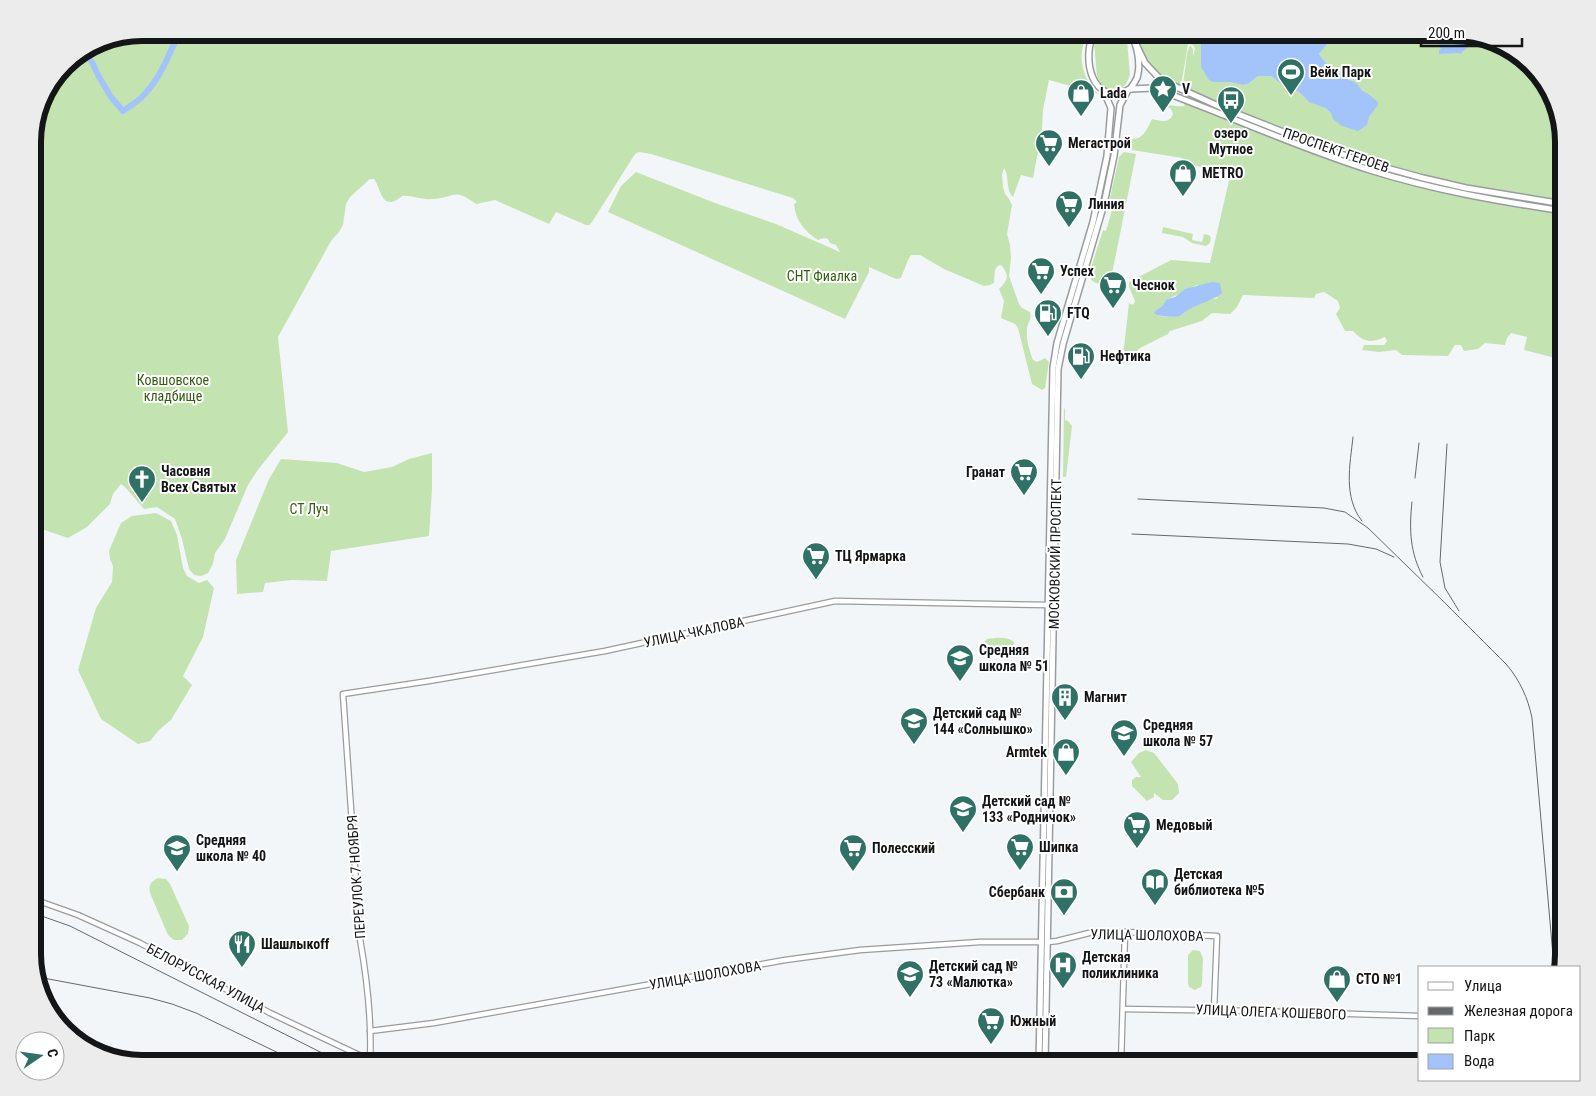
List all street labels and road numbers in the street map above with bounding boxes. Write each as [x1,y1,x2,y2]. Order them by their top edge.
street label: ПРОСПЕКТ ГЕРОЕВ [1281,124,1391,176]
street label: МОСКОВСКИЙ ПРОСПЕКТ [1046,479,1064,629]
street label: УЛИЦА ЧКАЛОВА [642,614,746,650]
street label: ПЕРЕУЛОК 7 НОЯБРЯ [344,814,368,940]
street label: УЛИЦА ШОЛОХОВА [1090,926,1204,944]
street label: БЕЛОРУССКАЯ УЛИЦА [144,940,268,1016]
street label: УЛИЦА ШОЛОХОВА [648,957,762,993]
street label: УЛИЦА ОЛЕГА КОШЕВОГО [1195,1001,1347,1023]

